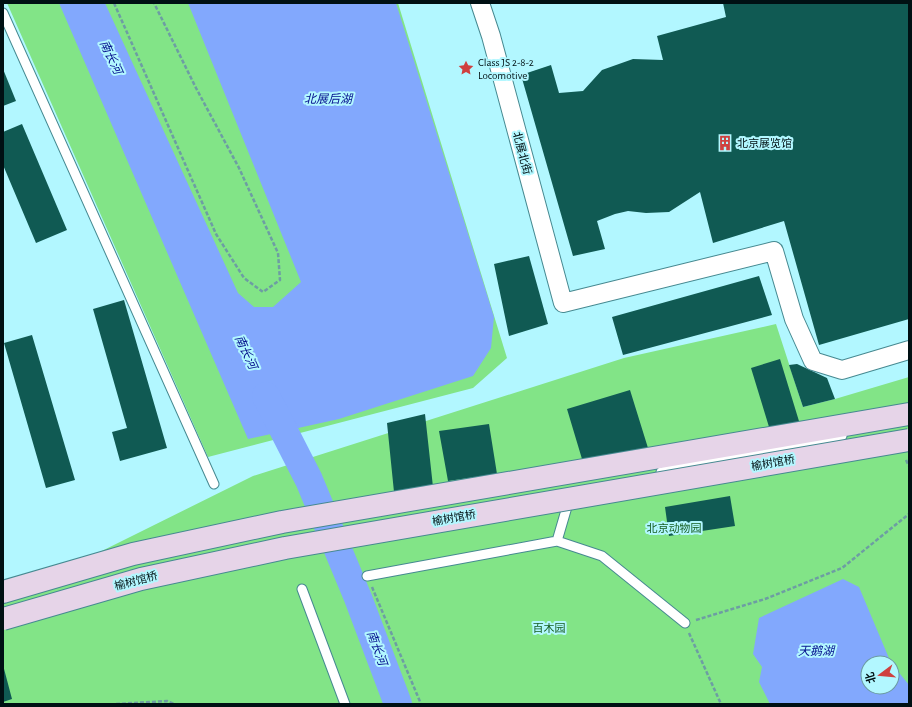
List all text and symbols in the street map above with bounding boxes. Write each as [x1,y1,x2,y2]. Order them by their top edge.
water label: 南长河 [98,38,126,78]
place label: Class JS 2-8-2 Locomotive [478,57,534,81]
place icon: Class JS 2-8-2 Locomotive [457,59,475,77]
water label: 北展后湖 [304,93,354,105]
street label: 北展北街 [511,130,534,176]
building icon: 北京展览馆 [716,134,734,152]
place label: 北京展览馆 [737,137,792,149]
water label: 南长河 [233,333,261,373]
street label: 榆树馆桥 [750,453,796,472]
street label: 榆树馆桥 [431,508,477,527]
park label: 北京动物园 [647,522,702,534]
street label: 榆树馆桥 [113,569,159,592]
park label: 百木园 [533,623,566,634]
water label: 南长河 [365,629,390,669]
water label: 天鹅湖 [798,644,836,657]
north arrow [860,655,900,695]
text: 北 [864,671,878,684]

